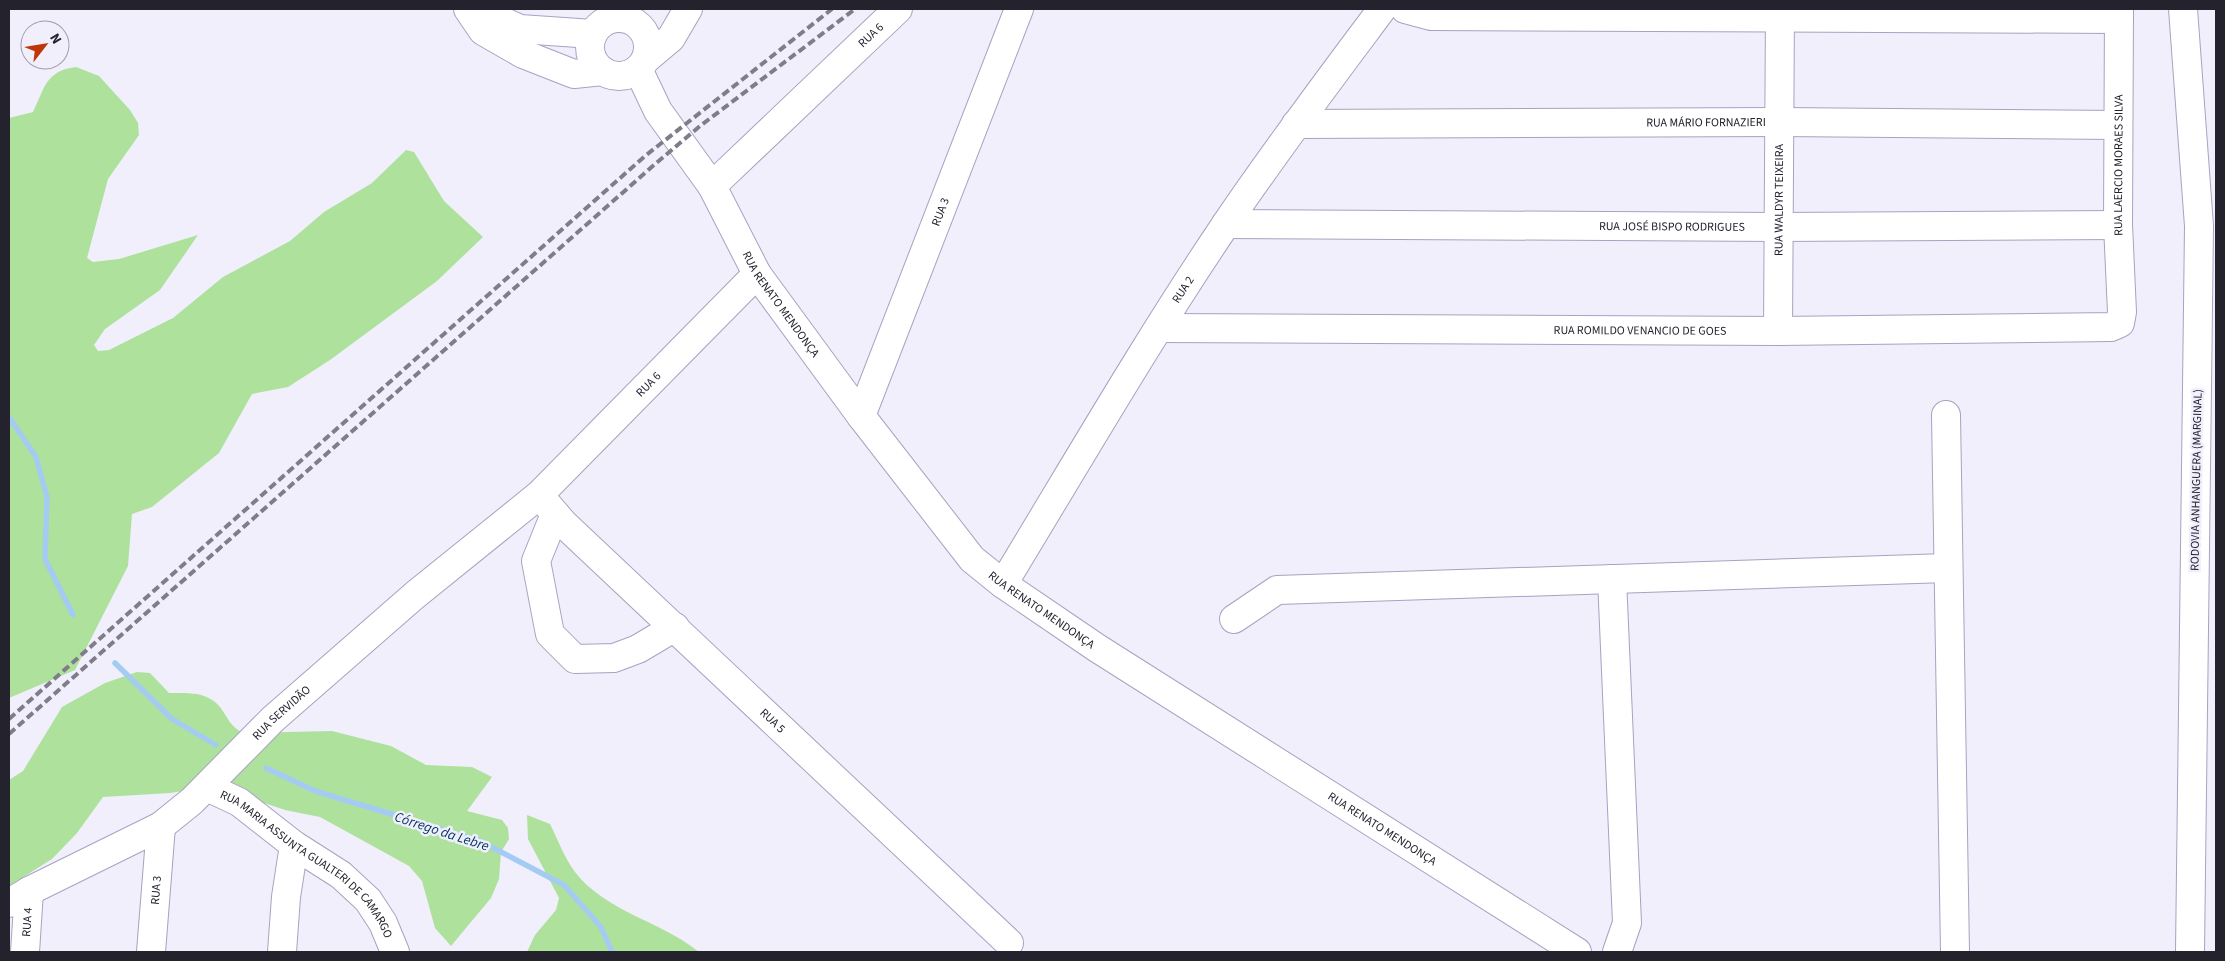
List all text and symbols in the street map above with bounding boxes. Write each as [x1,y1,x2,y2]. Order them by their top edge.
street label: RUA 6 [855,19,887,52]
north arrow [20,20,70,70]
text: N [44,30,66,48]
street label: RUA LAERCIO MORAES SILVA [2110,94,2128,236]
street label: RUA MÁRIO FORNAZIERI [1646,114,1766,132]
street label: RUA WALDYR TEIXEIRA [1770,143,1788,256]
street label: RUA 3 [927,195,954,229]
street label: RUA JOSÉ BISPO RODRIGUES [1599,218,1745,236]
street label: RUA RENATO MENDONÇA [738,248,824,361]
street label: RUA 2 [1168,273,1198,307]
street label: RUA ROMILDO VENANCIO DE GOES [1554,322,1726,340]
street label: RUA 6 [632,368,665,401]
street label: RODOVIA ANHANGUERA (MARGINAL) [2186,389,2207,571]
street label: RUA RENATO MENDONÇA [984,567,1098,653]
street label: RUA SERVIDÃO [249,682,315,744]
street label: RUA 5 [756,705,789,737]
street label: RUA MARIA ASSUNTA GUALTERI DE CAMARGO [217,786,396,941]
street label: RUA RENATO MENDONÇA [1324,788,1440,870]
water label: Córrego da Lebre [392,807,492,857]
street label: RUA 3 [147,875,166,906]
street label: RUA 4 [18,907,37,937]

